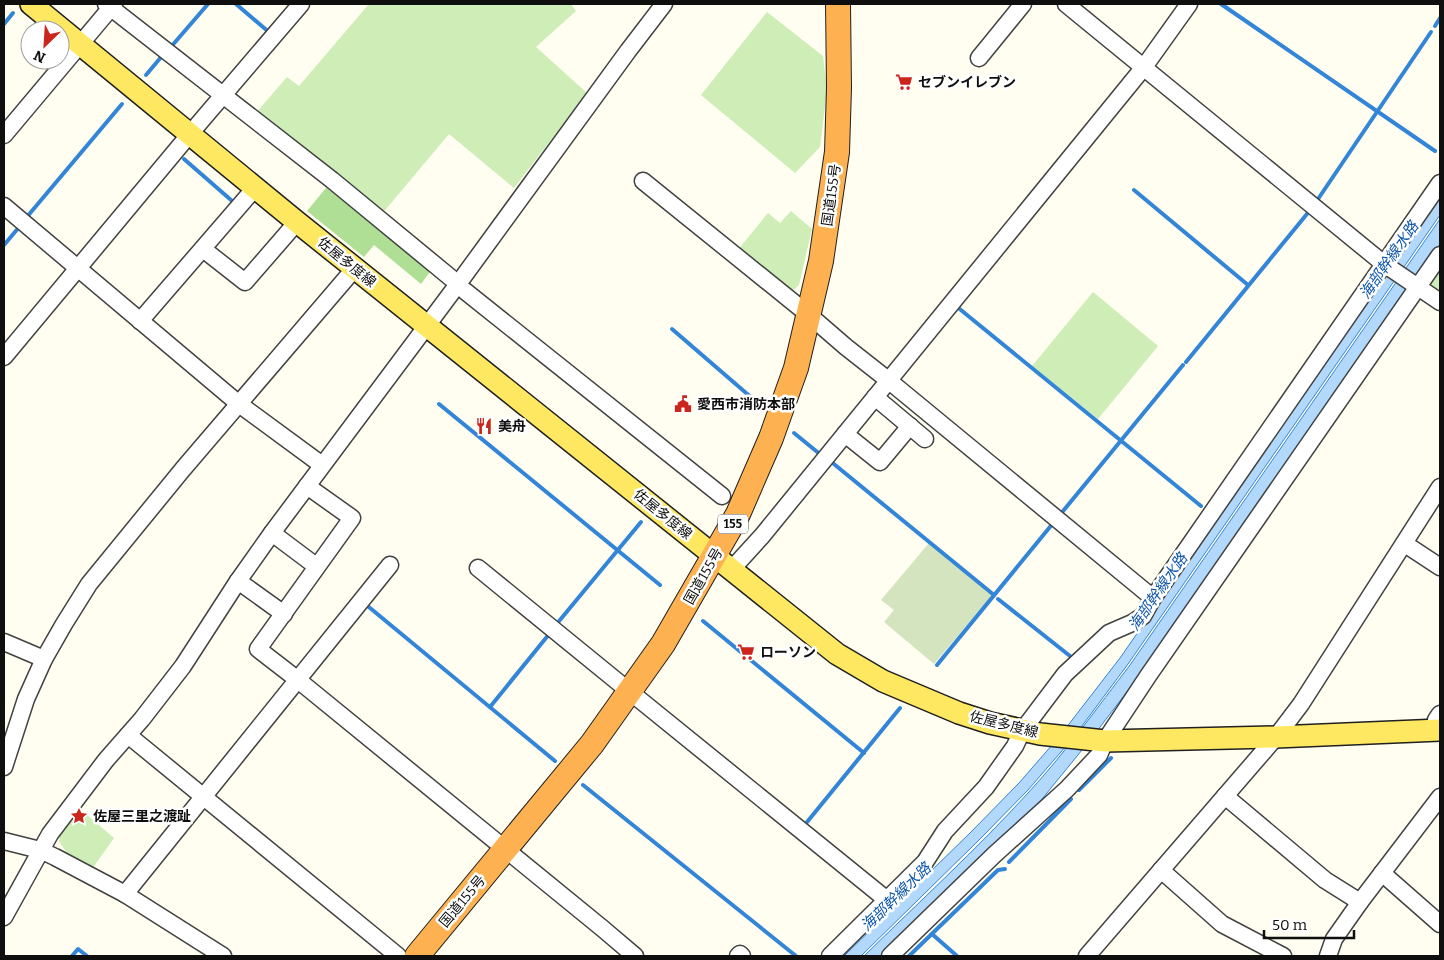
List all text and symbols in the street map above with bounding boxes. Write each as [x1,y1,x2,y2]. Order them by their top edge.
north arrow [20,20,70,70]
text: N [31,46,48,66]
supermarket icon: セブンイレブン [894,72,914,92]
place label: セブンイレブン [918,74,1016,91]
street label: 国道155号 [819,163,844,227]
water label: 海部幹線水路 [1356,216,1423,302]
street label: 佐屋多度線 [314,234,379,291]
public building icon: 愛西市消防本部 [673,394,693,414]
place label: 愛西市消防本部 [697,396,795,413]
restaurant icon: 美舟 [474,416,494,436]
place label: 美舟 [498,418,526,435]
street label: 佐屋多度線 [630,486,695,543]
road number: 155 [718,514,748,534]
street label: 国道155号 [680,545,726,608]
water label: 海部幹線水路 [1125,548,1192,634]
supermarket icon: ローソン [736,642,756,662]
place label: ローソン [760,644,816,661]
street label: 佐屋多度線 [968,708,1040,741]
place icon: 佐屋三里之渡趾 [69,806,89,826]
place label: 佐屋三里之渡趾 [93,808,191,825]
water label: 海部幹線水路 [857,858,936,935]
street label: 国道155号 [436,872,489,931]
scale bar [1264,908,1354,940]
text: 50 m [1272,916,1308,934]

